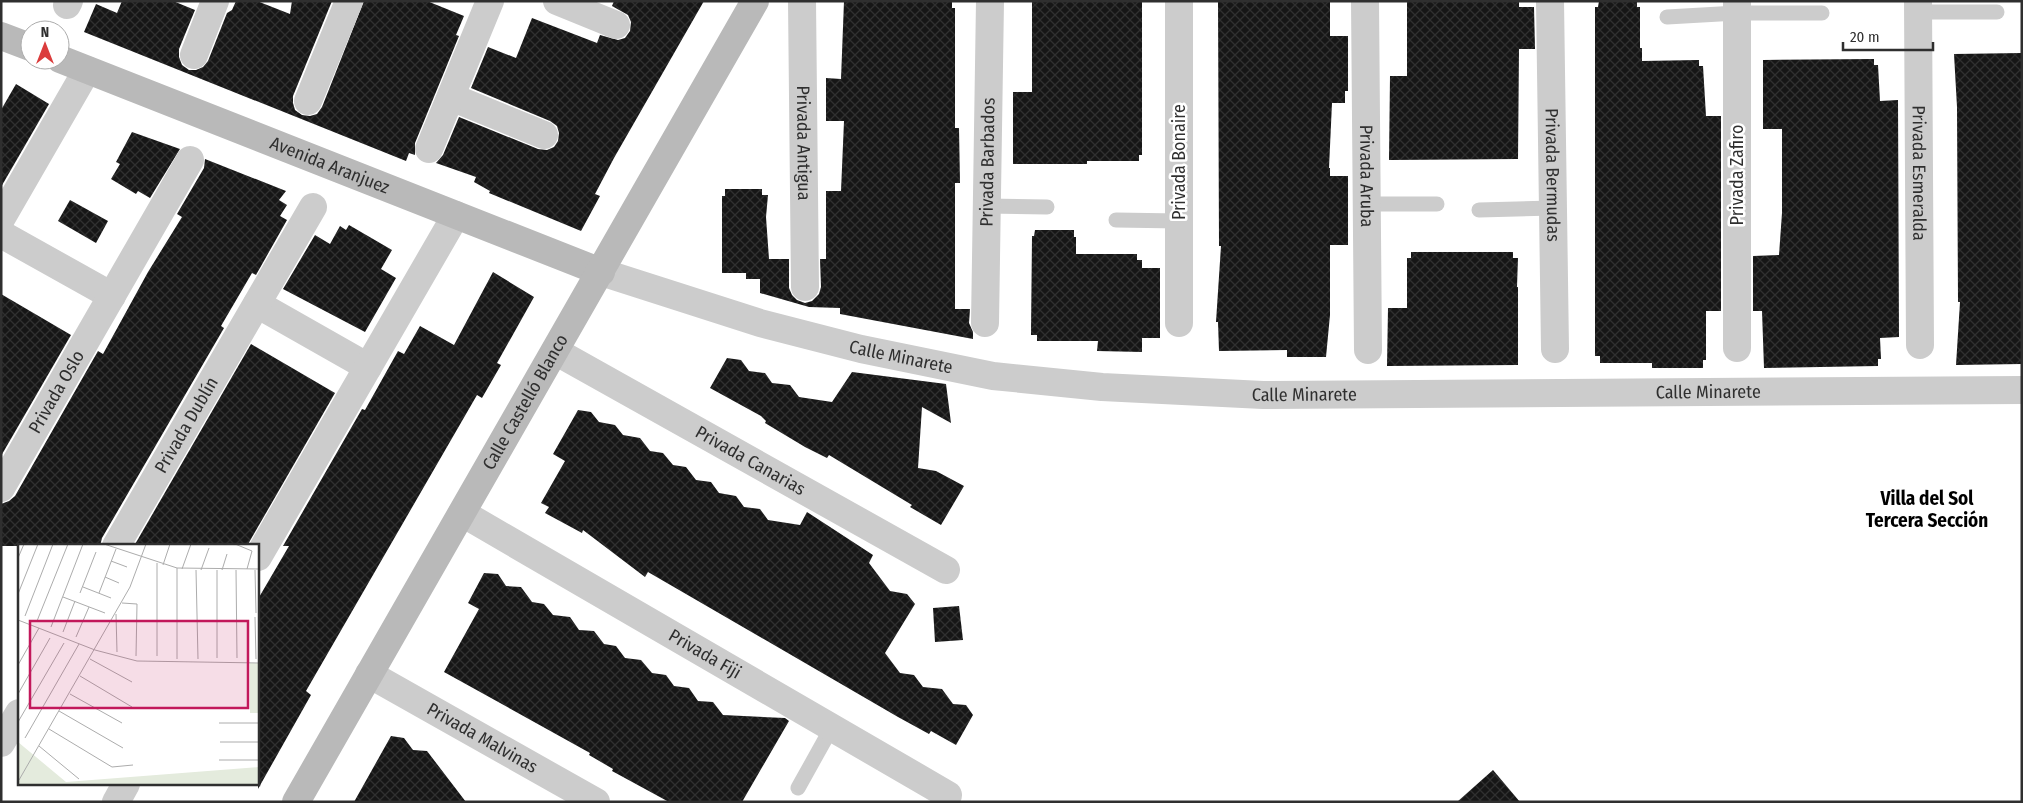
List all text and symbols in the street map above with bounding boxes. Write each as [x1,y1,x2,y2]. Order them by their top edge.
north arrow [20,20,70,70]
scale bar [1843,20,1933,52]
text: N [41,24,49,41]
text: 20 m [1850,28,1880,46]
street label: Privada Antigua [792,85,815,201]
street label: Privada Barbados [975,97,1000,227]
street label: Privada Bonaire [1168,104,1190,220]
street label: Privada Esmeralda [1908,105,1930,241]
street label: Privada Bermudas [1541,108,1564,242]
street label: Privada Aruba [1355,125,1378,228]
street label: Privada Zafiro [1726,125,1748,225]
street label: Avenida Aranjuez [267,132,393,199]
street label: Calle Castelló Blanco [478,330,573,474]
street label: Calle Minarete [847,335,955,378]
street label: Privada Oslo [24,346,89,437]
street label: Privada Dublín [150,373,223,477]
street label: Calle Minarete [1656,381,1761,403]
street label: Calle Minarete [1251,383,1357,406]
street label: Privada Canarias [692,421,810,500]
district label: Villa del Sol Tercera Sección [1866,487,1988,532]
inset map [18,544,259,786]
street label: Privada Fiji [665,624,745,684]
street label: Privada Malvinas [423,698,542,778]

